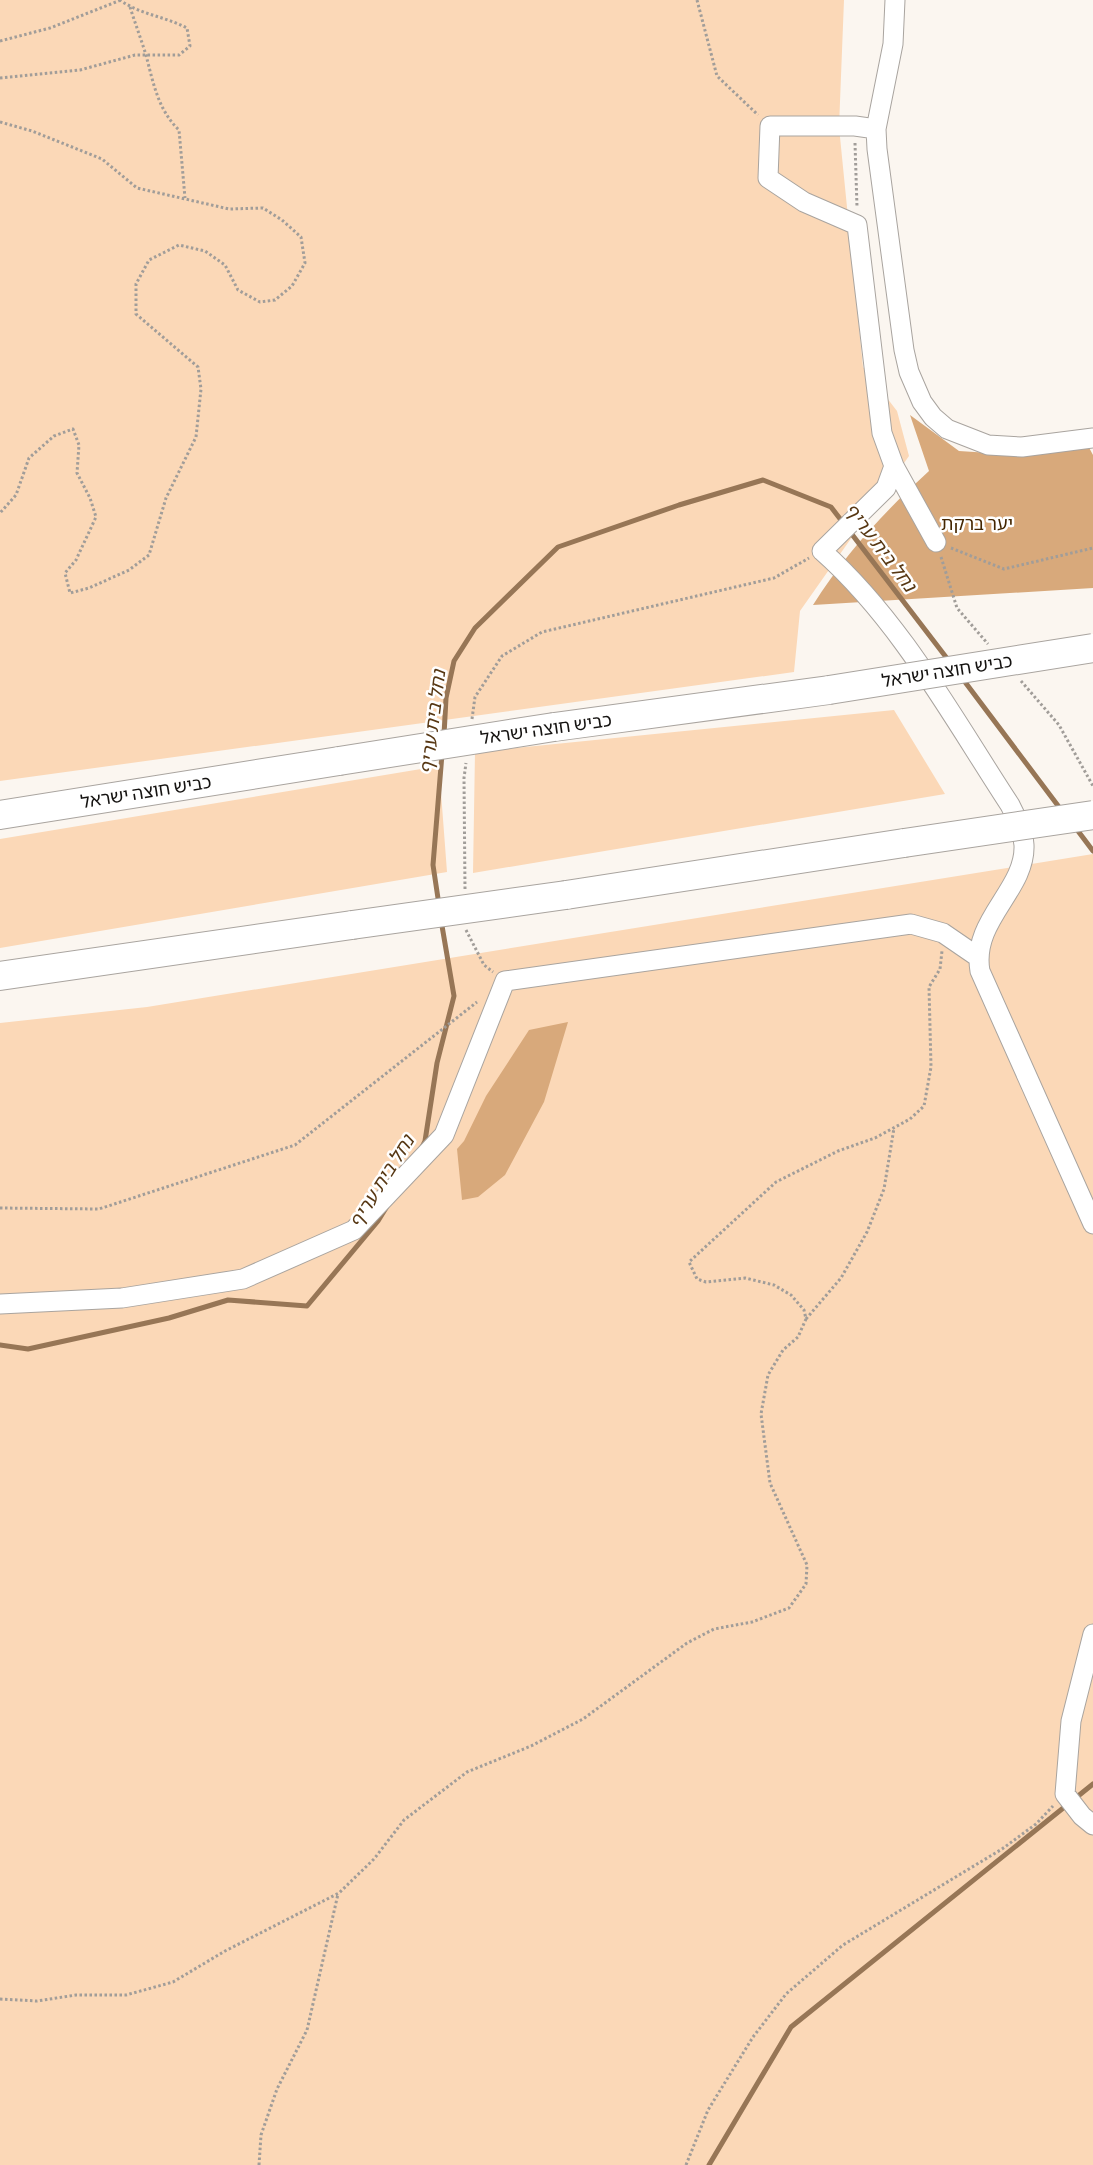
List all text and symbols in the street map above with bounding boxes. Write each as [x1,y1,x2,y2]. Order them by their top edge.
water label: נחל בית עריף [841,498,923,597]
park label: יער ברקת [941,512,1013,534]
street label: כביש חוצה ישראל [880,649,1014,691]
water label: נחל בית עריף [414,667,450,775]
street label: כביש חוצה ישראל [479,708,613,748]
street label: כביש חוצה ישראל [79,770,213,812]
water label: נחל בית עריף [343,1129,419,1231]

